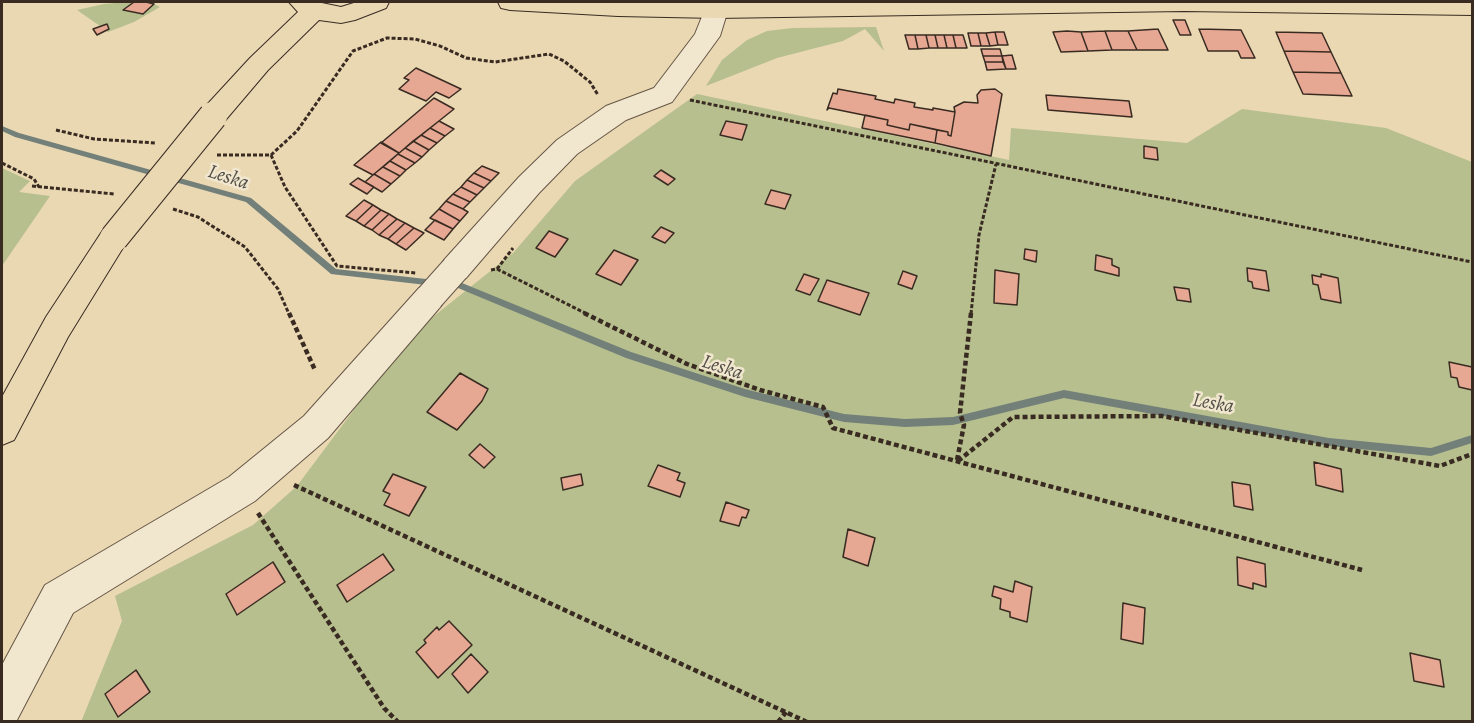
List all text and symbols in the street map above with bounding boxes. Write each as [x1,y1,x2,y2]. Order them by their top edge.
water label: Leska [205,160,251,196]
water label: Leska [699,350,745,386]
water label: Leska [1191,389,1235,419]

